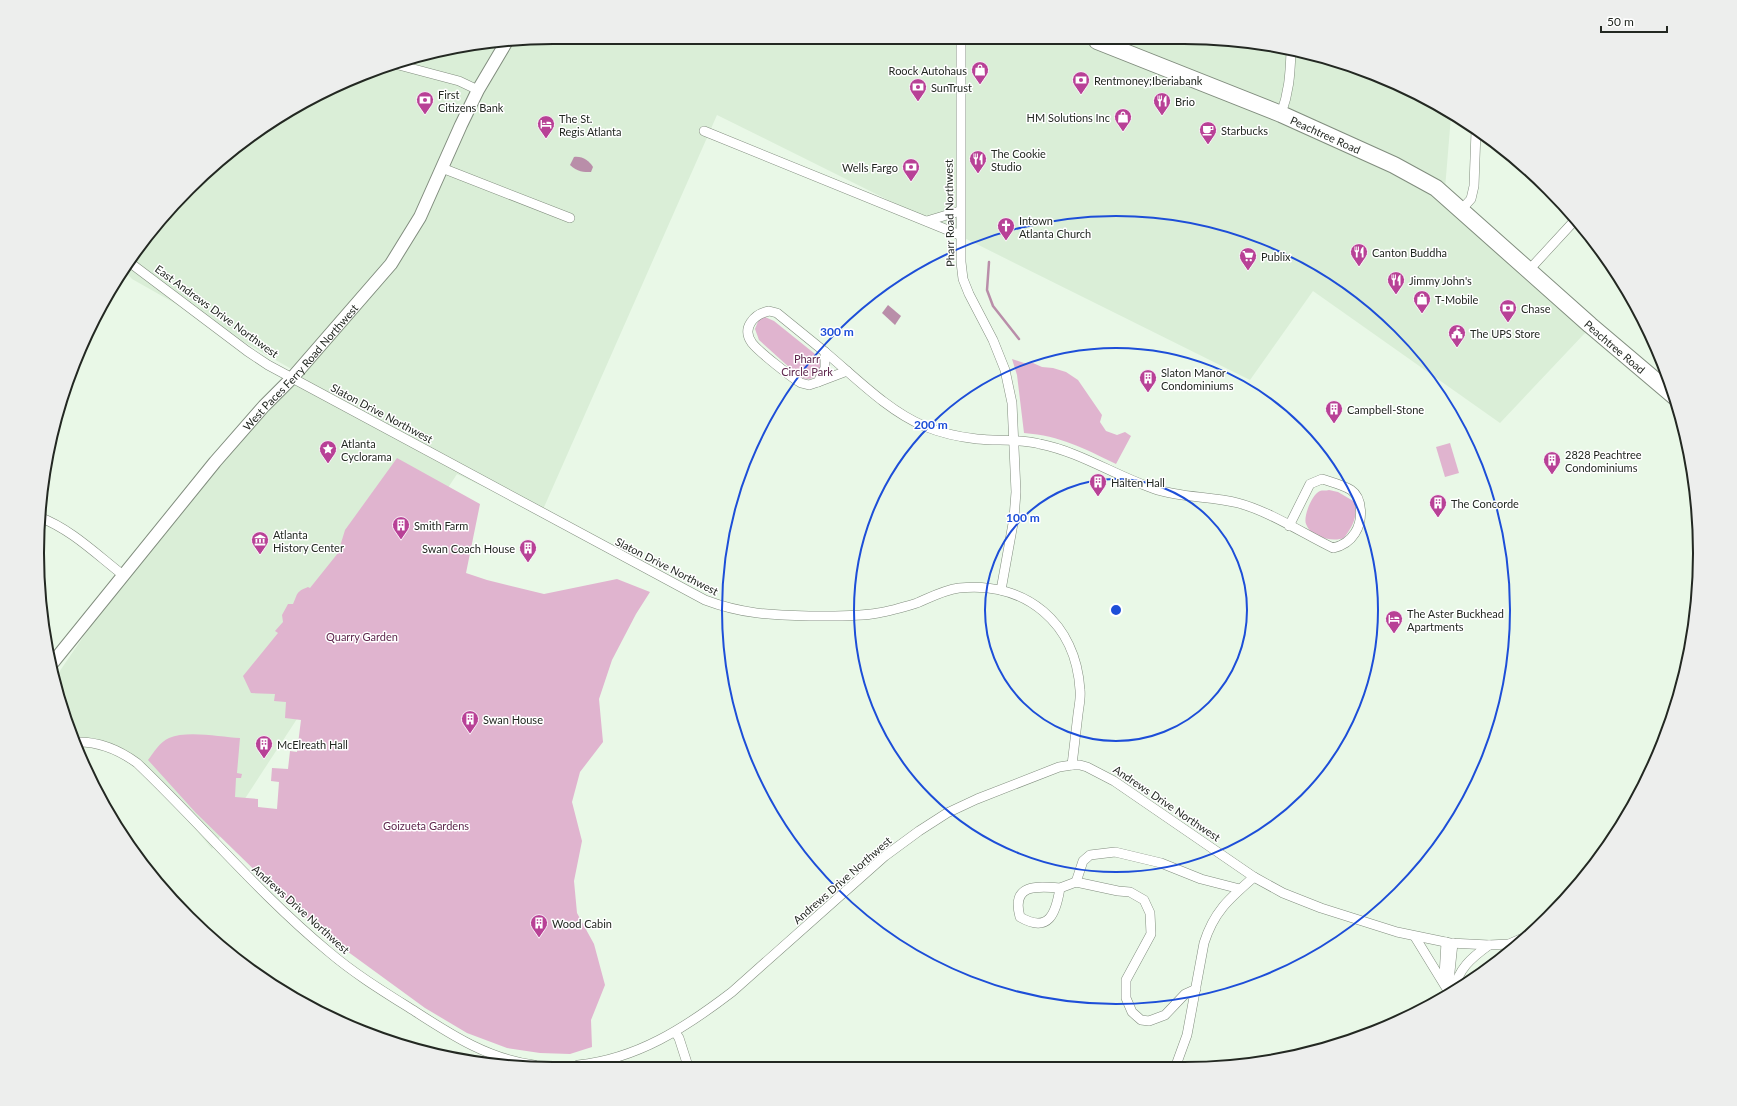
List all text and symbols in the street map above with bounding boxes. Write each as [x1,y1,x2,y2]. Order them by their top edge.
scale bar [1601,8,1667,34]
text: 50 m [1607,14,1634,29]
shop icon: Roock Autohaus [970,60,990,85]
place label: Roock Autohaus [889,64,967,77]
bank icon: Rentmoney;Iberiabank [1071,70,1091,95]
place label: Rentmoney;Iberiabank [1094,74,1203,87]
bank icon: SunTrust [908,77,928,102]
place label: SunTrust [931,81,972,94]
place label: First Citizens Bank [438,88,504,114]
bank icon: First Citizens Bank [415,90,435,115]
restaurant icon: Brio [1152,91,1172,116]
place label: Brio [1175,95,1195,108]
shop icon: HM Solutions Inc [1113,107,1133,132]
place label: HM Solutions Inc [1027,111,1110,124]
place label: The St. Regis Atlanta [559,112,622,138]
street label: Peachtree Road [1289,113,1363,156]
hotel icon: The St. Regis Atlanta [536,114,556,139]
cafe icon: Starbucks [1198,120,1218,145]
place label: Starbucks [1221,124,1268,137]
place label: The Cookie Studio [991,147,1046,173]
restaurant icon: The Cookie Studio [968,149,988,174]
bank icon: Wells Fargo [901,157,921,182]
street label: Pharr Road Northwest [942,159,956,267]
place label: Wells Fargo [842,161,898,174]
place label: Intown Atlanta Church [1019,214,1091,240]
church icon: Intown Atlanta Church [996,216,1016,241]
restaurant icon: Canton Buddha [1349,242,1369,267]
supermarket icon: Publix [1238,246,1258,271]
place label: Canton Buddha [1372,246,1447,259]
place label: Publix [1261,250,1291,263]
street label: East Andrews Drive Northwest [153,262,281,360]
restaurant icon: Jimmy John's [1386,270,1406,295]
place label: Jimmy John's [1409,274,1472,287]
shop icon: T-Mobile [1412,289,1432,314]
place label: T-Mobile [1435,293,1479,306]
bank icon: Chase [1498,298,1518,323]
street label: West Paces Ferry Road Northwest [240,301,360,432]
place label: Chase [1521,302,1551,315]
street label: Peachtree Road [1582,317,1648,376]
public building icon: The UPS Store [1447,323,1467,348]
text: 300 m [820,324,854,339]
place label: The UPS Store [1470,327,1540,340]
park label: Pharr Circle Park [781,352,833,378]
place label: Slaton Manor Condominiums [1161,366,1234,392]
building icon: Slaton Manor Condominiums [1138,368,1158,393]
street label: Slaton Drive Northwest [329,381,435,445]
building icon: Campbell-Stone [1324,399,1344,424]
place label: Campbell-Stone [1347,403,1424,416]
text: 200 m [914,417,948,432]
place label: Atlanta Cyclorama [341,437,392,463]
place icon: Atlanta Cyclorama [318,439,338,464]
place label: 2828 Peachtree Condominiums [1565,448,1642,474]
building icon: 2828 Peachtree Condominiums [1542,450,1562,475]
building icon: Halten Hall [1088,472,1108,497]
place label: Halten Hall [1111,476,1165,489]
building icon: The Concorde [1428,493,1448,518]
place label: The Concorde [1451,497,1519,510]
text: 100 m [1006,510,1040,525]
building icon: Smith Farm [391,515,411,540]
place label: Smith Farm [414,519,468,532]
place label: Atlanta History Center [273,528,344,554]
museum icon: Atlanta History Center [250,530,270,555]
street label: Slaton Drive Northwest [613,534,721,598]
building icon: Swan Coach House [518,538,538,563]
place label: Swan Coach House [422,542,515,555]
centre of rings [1109,603,1123,617]
place label: The Aster Buckhead Apartments [1407,607,1504,633]
hotel icon: The Aster Buckhead Apartments [1384,609,1404,634]
park label: Quarry Garden [326,630,398,643]
building icon: Swan House [460,709,480,734]
place label: Swan House [483,713,543,726]
building icon: McElreath Hall [254,734,274,759]
place label: McElreath Hall [277,738,348,751]
street label: Andrews Drive Northwest [1111,762,1223,844]
park label: Goizueta Gardens [383,819,469,832]
street label: Andrews Drive Northwest [790,834,894,926]
street label: Andrews Drive Northwest [250,862,352,956]
building icon: Wood Cabin [529,913,549,938]
place label: Wood Cabin [552,917,612,930]

